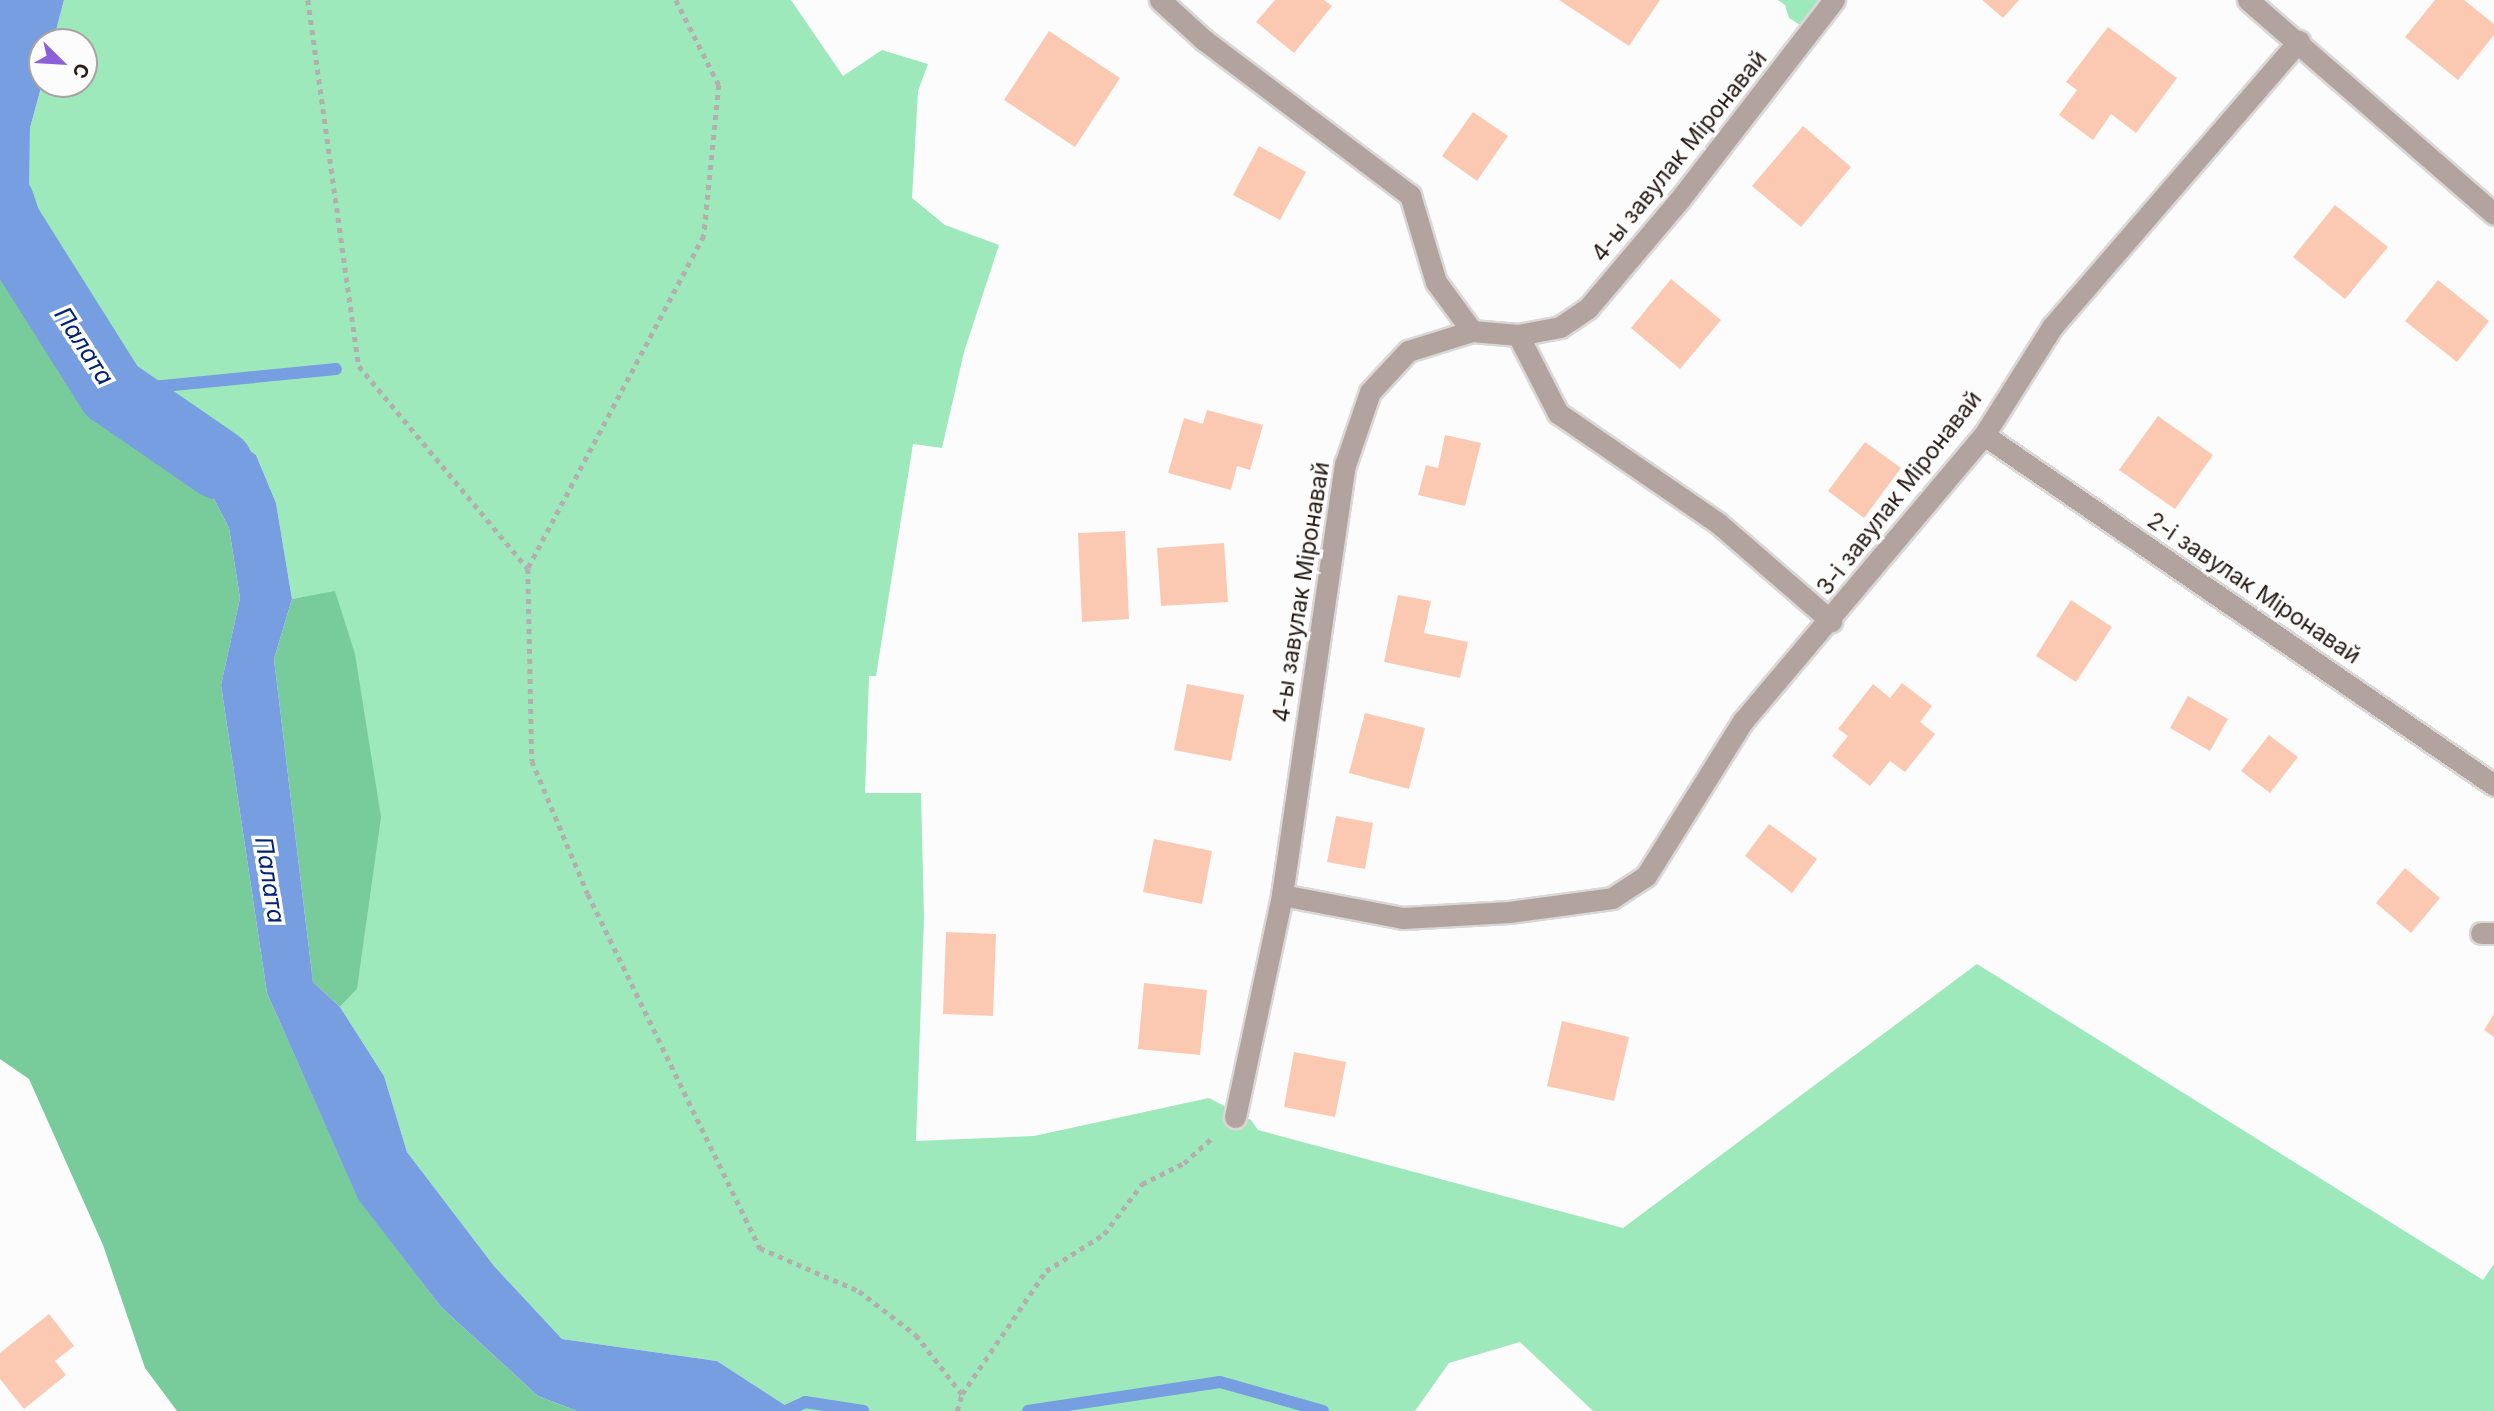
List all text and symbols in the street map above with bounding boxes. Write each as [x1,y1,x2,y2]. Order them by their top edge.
north arrow [28,28,98,98]
street label: 4-ы завулак Міронавай [1585,45,1773,267]
text: С [67,60,94,82]
water label: Палата [48,302,120,390]
street label: 3-і завулак Міронавай [1811,385,1987,601]
street label: 4-ы завулак Міронавай [1267,460,1335,724]
street label: 2-і завулак Міронавай [2142,506,2366,670]
water label: Палата [249,835,291,925]

